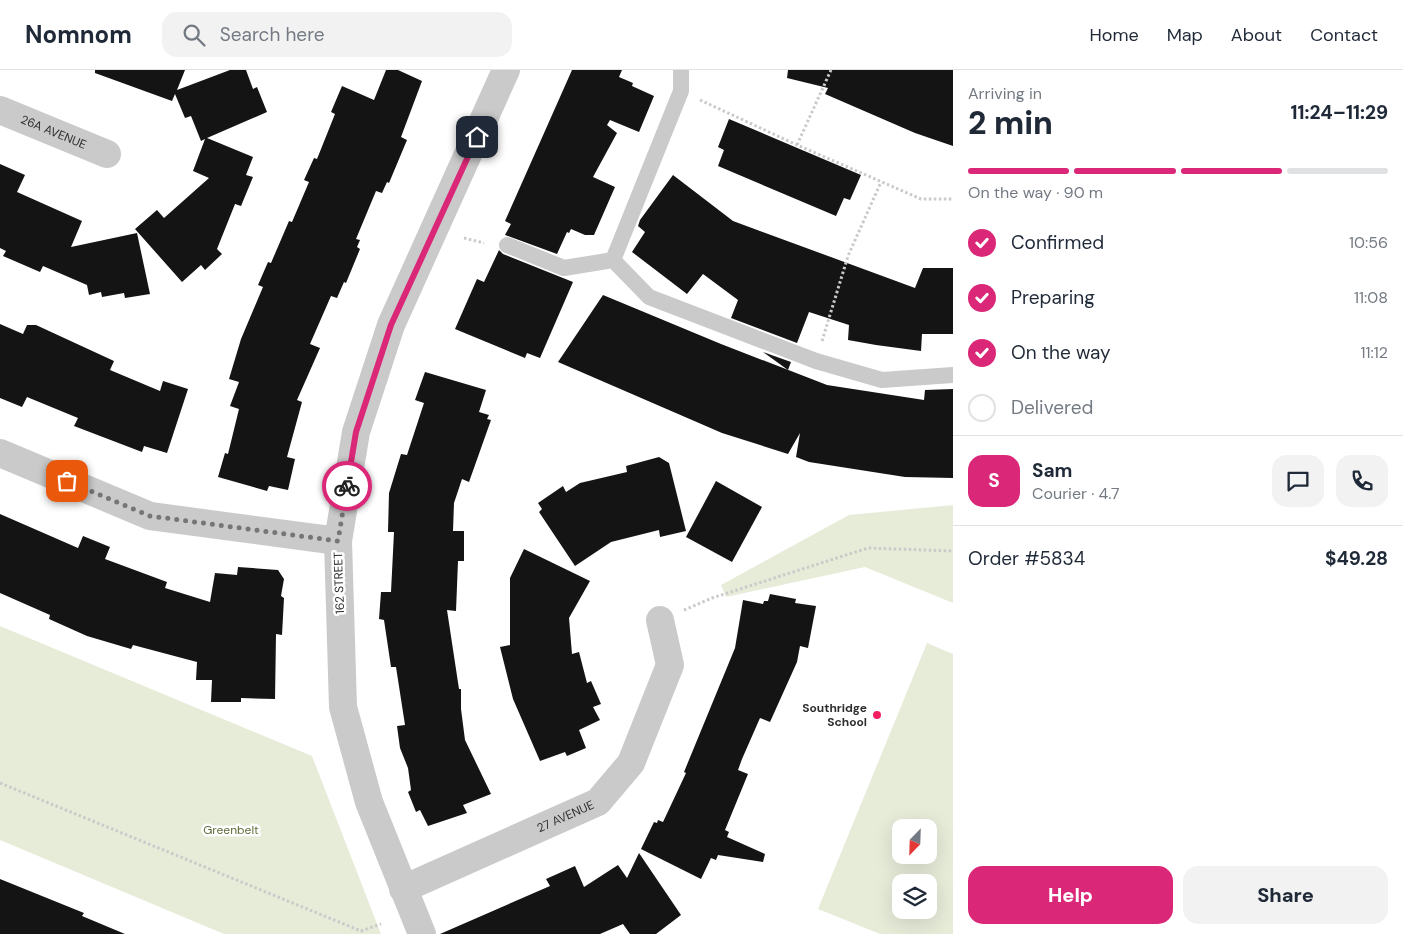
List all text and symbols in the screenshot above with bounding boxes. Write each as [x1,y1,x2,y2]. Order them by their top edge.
search box [162,12,512,57]
text: Nomnom [25,19,132,50]
icon: search [180,21,208,49]
text: Search here [220,22,325,47]
text: Home [1089,23,1139,47]
text: Map [1167,23,1203,47]
text: About [1231,23,1282,47]
text: Contact [1310,23,1378,47]
text: Arriving in [968,83,1042,104]
text: 11:24–11:29 [1291,100,1388,125]
text: 2 min [968,102,1053,144]
street label: 26A AVENUE [18,111,89,153]
pin [456,116,498,158]
icon: home [463,123,491,151]
text: On the way · 90 m [968,182,1103,203]
icon: check [968,229,996,257]
text: Confirmed [1011,230,1104,255]
text: 10:56 [1349,232,1388,253]
icon: check [968,284,996,312]
text: Preparing [1011,285,1095,310]
text: 11:08 [1354,287,1388,308]
icon: check [968,339,996,367]
text: On the way [1011,340,1111,365]
text: 11:12 [1361,342,1388,363]
text: Delivered [1011,395,1093,420]
button: chat [1272,455,1324,507]
button: phone [1336,455,1388,507]
text: Sam [1032,458,1073,483]
pin [46,460,88,502]
courier [322,461,372,511]
icon: bag [53,467,81,495]
text: S [988,468,1000,493]
icon: bike [333,472,361,500]
text: Courier · 4.7 [1032,483,1120,504]
text: Order #5834 [968,546,1085,571]
text: $49.28 [1325,546,1388,571]
street label: 162 STREET [330,551,348,614]
place label: Southridge School [802,700,867,730]
marker: Southridge School [871,709,883,721]
street label: 27 AVENUE [534,797,597,836]
north arrow [892,819,938,864]
map controls [892,819,937,919]
park label: Greenbelt [203,822,259,838]
button: Help [968,866,1173,924]
button: Share [1183,866,1388,924]
button: layers [892,874,937,919]

